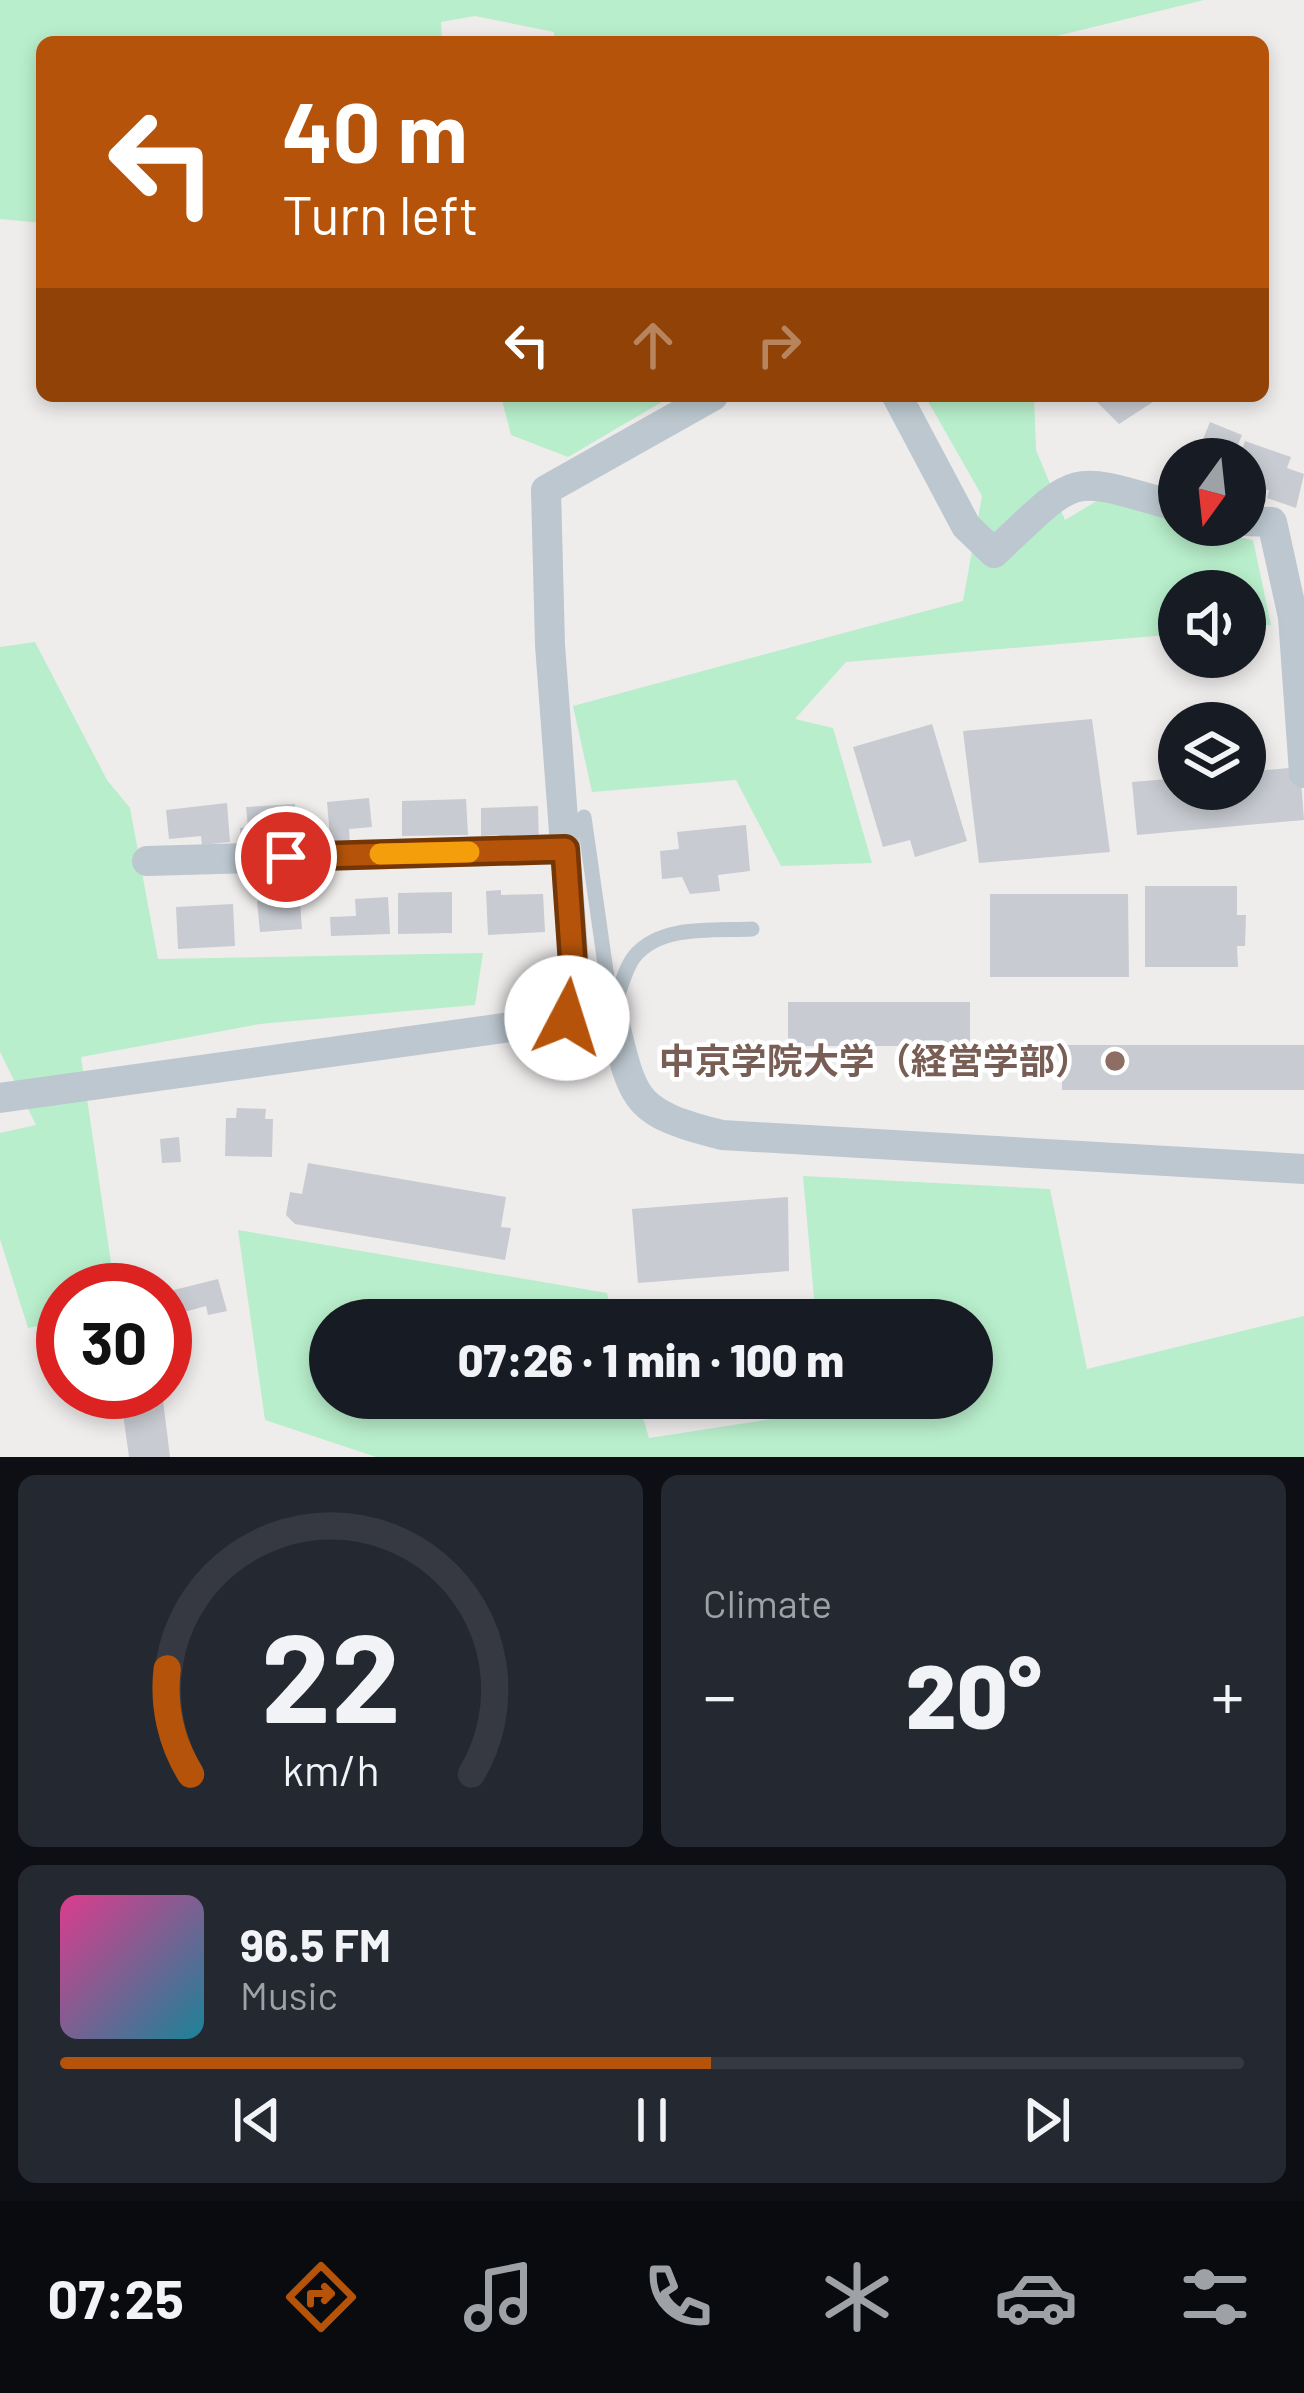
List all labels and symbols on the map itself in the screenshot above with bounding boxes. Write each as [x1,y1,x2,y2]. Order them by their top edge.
north arrow [1158,438,1266,546]
pin [235,806,337,908]
position arrow [504,955,630,1081]
place label: 中京学院大学（経営学部） [659,1038,1091,1081]
marker: 中京学院大学（経営学部） [1102,1048,1128,1074]
speed limit sign: 30 [36,1263,192,1419]

